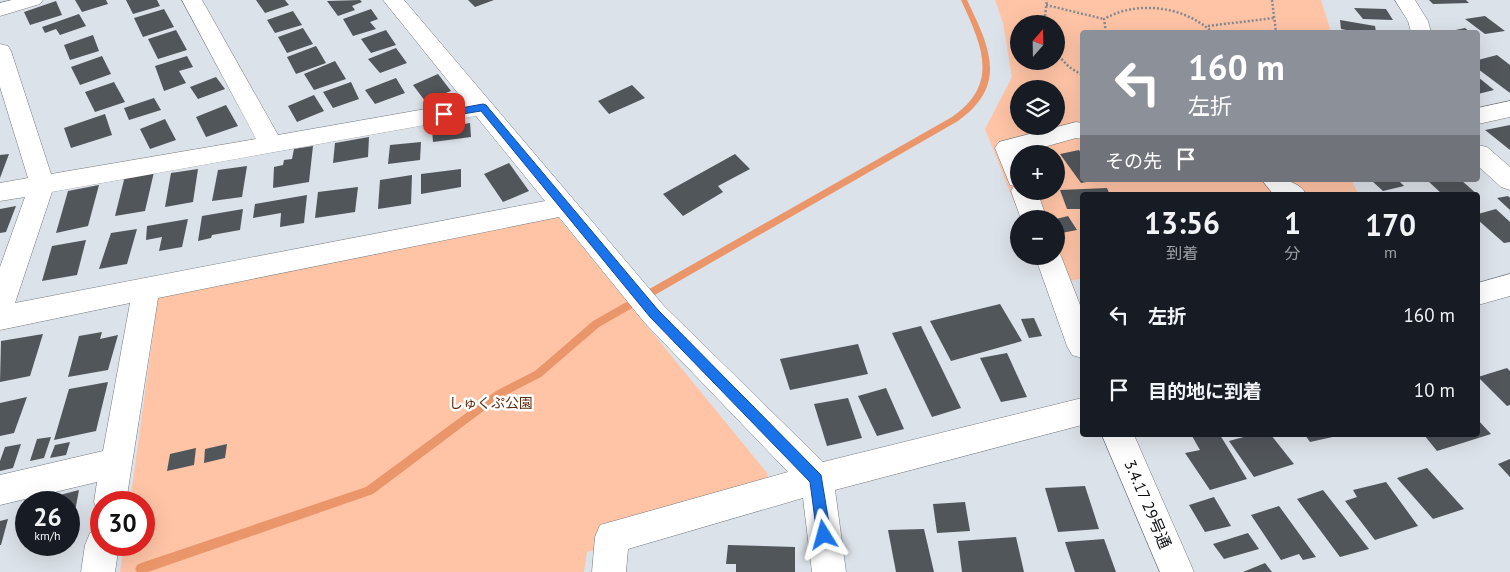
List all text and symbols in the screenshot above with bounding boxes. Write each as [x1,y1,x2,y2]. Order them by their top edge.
north arrow [1010,15,1065,70]
map controls [1010,15,1065,265]
text: 160 m [1188,44,1285,90]
icon: left [1105,50,1170,115]
button: layers [1010,80,1065,135]
text: 左折 [1188,92,1232,120]
pin [423,93,465,135]
icon: arrive [430,100,458,128]
button: + [1010,145,1065,200]
icon: arrive [1172,145,1200,173]
text: その先 [1105,149,1162,173]
text: 13:56 [1144,203,1220,242]
text: 1 [1284,203,1301,242]
text: 170 [1365,205,1416,244]
button: − [1010,210,1065,265]
text: m [1384,242,1397,262]
text: 到着 [1166,243,1198,263]
text: 分 [1285,243,1301,263]
icon: left [1105,301,1133,329]
text: 160 m [1403,303,1455,327]
text: 左折 [1148,304,1186,328]
icon: arrive [1105,376,1133,404]
text: 10 m [1414,378,1455,402]
text: 目的地に到着 [1148,379,1262,403]
park label: しゅくぷ公園 [449,394,533,412]
street label: 3.4.17 29号通 [1120,457,1176,551]
speed limit sign: 30 [90,491,155,556]
text: 26 [33,501,62,533]
position arrow [797,508,849,560]
text: km/h [34,528,61,543]

